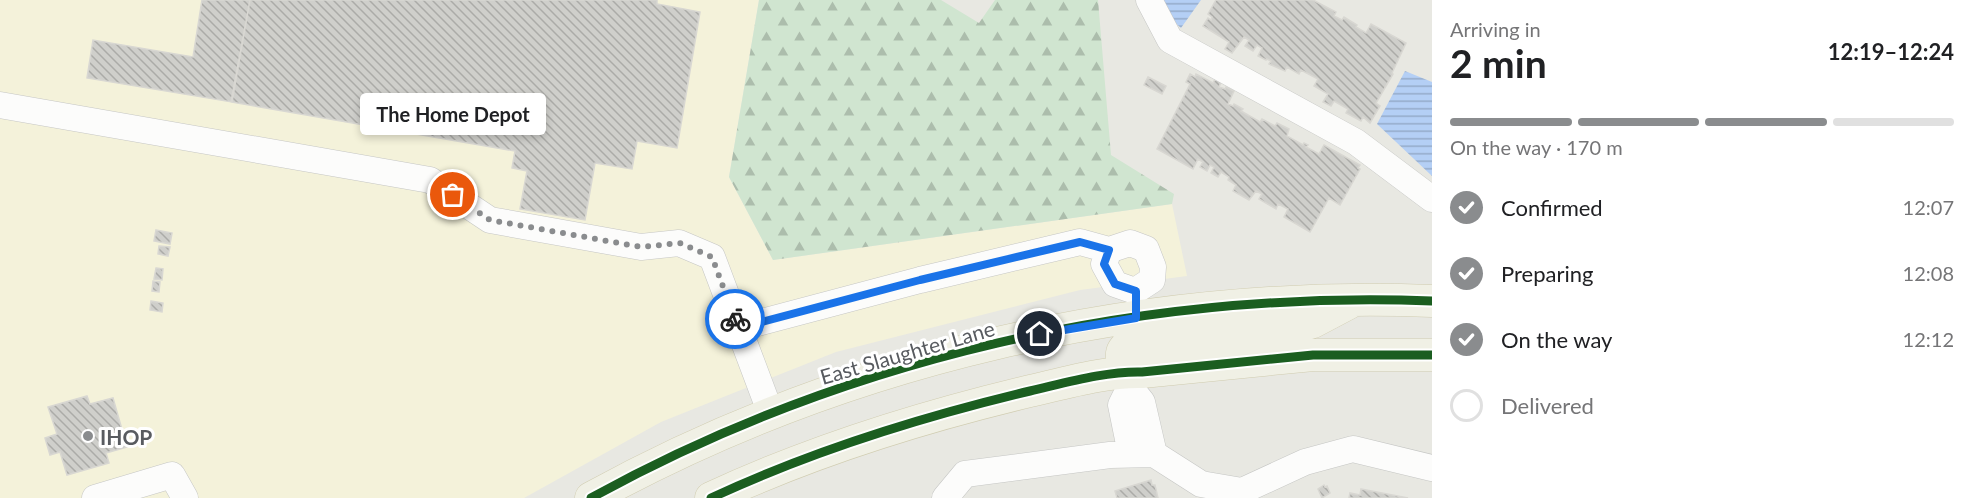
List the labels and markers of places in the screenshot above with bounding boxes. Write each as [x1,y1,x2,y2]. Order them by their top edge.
callout: The Home Depot [360,93,546,135]
pin [427,169,478,220]
pin [1014,308,1065,359]
place label: IHOP [100,424,152,449]
marker: IHOP [81,429,95,443]

